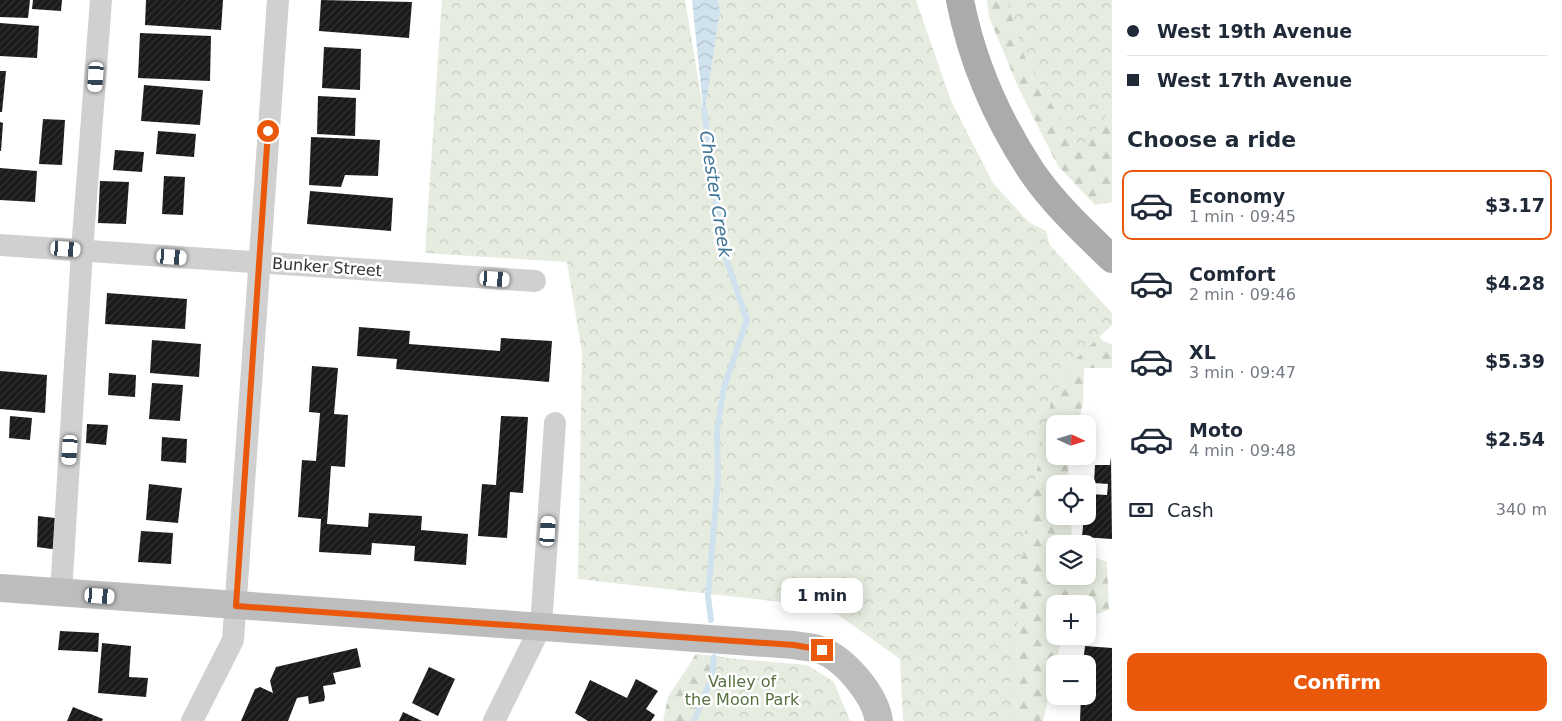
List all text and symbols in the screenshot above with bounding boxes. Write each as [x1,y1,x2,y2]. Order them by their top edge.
text: West 19th Avenue [1157,20,1352,42]
car [87,62,104,92]
text: West 17th Avenue [1157,69,1352,91]
route start [257,120,279,142]
text: Choose a ride [1127,127,1296,152]
water label: Chester Creek [696,129,737,261]
icon: car [1129,183,1174,228]
text: Economy [1189,185,1285,207]
text: $3.17 [1485,194,1545,216]
text: 1 min · 09:45 [1189,207,1296,226]
car [50,240,81,258]
car [156,248,187,266]
street label: Bunker Street [271,254,383,280]
icon: car [1129,261,1174,306]
text: Comfort [1189,263,1276,285]
car [479,270,510,288]
text: $4.28 [1485,272,1545,294]
text: 2 min · 09:46 [1189,285,1296,304]
icon: car [1129,339,1174,384]
text: XL [1189,341,1216,363]
text: $5.39 [1485,350,1545,372]
text: 3 min · 09:47 [1189,363,1296,382]
north arrow [1046,415,1096,465]
map controls [1046,415,1096,705]
icon: car [1129,417,1174,462]
text: Moto [1189,419,1243,441]
text: $2.54 [1485,428,1545,450]
car [61,435,78,465]
text: 4 min · 09:48 [1189,441,1296,460]
button: locate [1046,475,1096,525]
icon: cash [1127,496,1155,524]
text: Cash [1167,499,1214,521]
text: 340 m [1496,500,1547,519]
car [539,516,556,546]
button: layers [1046,535,1096,585]
callout: 1 min [781,578,863,612]
text: 1 min [797,586,847,605]
car [84,587,115,605]
button: + [1046,595,1096,645]
route end [811,639,833,661]
button: Confirm [1127,653,1547,711]
button: − [1046,655,1096,705]
park label: Valley of the Moon Park [685,672,800,709]

